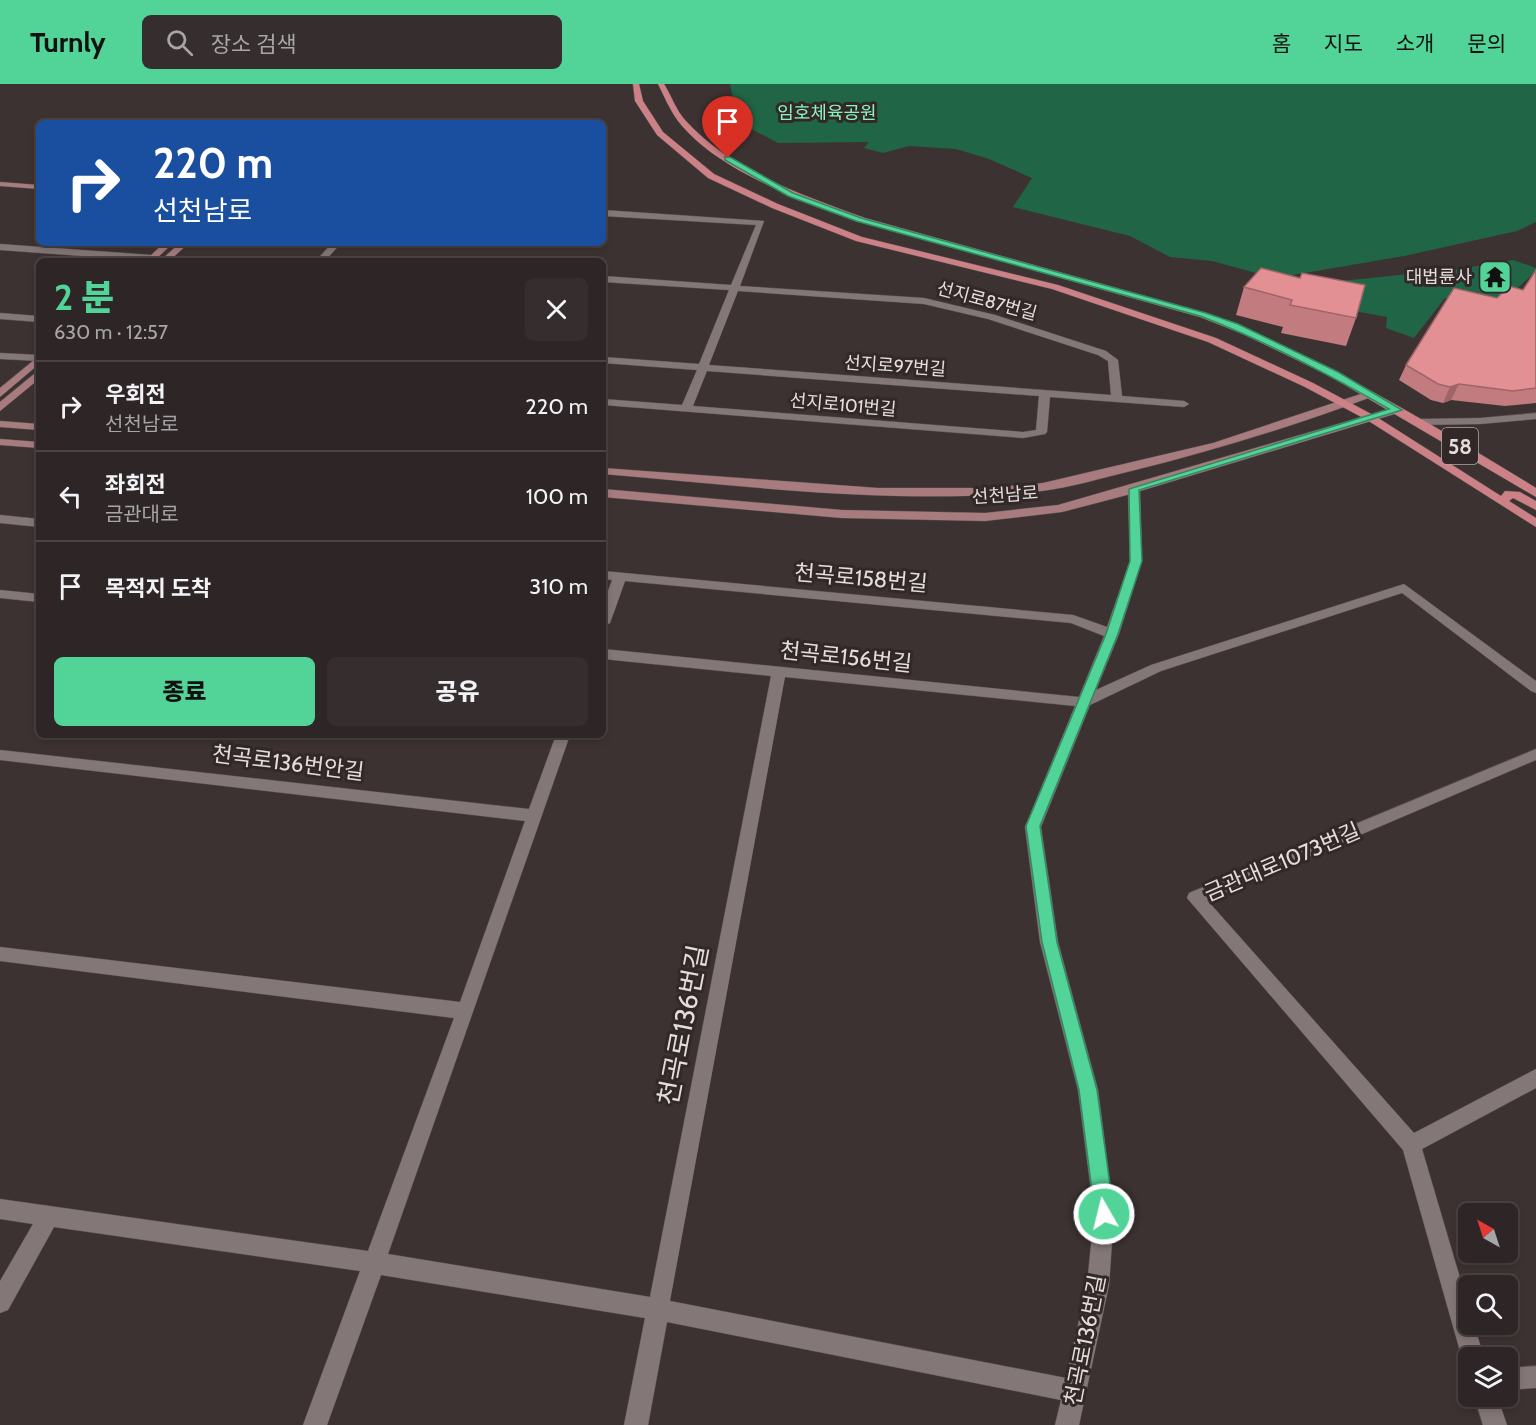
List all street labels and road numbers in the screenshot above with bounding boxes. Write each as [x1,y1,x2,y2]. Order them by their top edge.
street label: 선지로87번길 [935,277,1039,325]
street label: 선지로97번길 [843,351,947,381]
street label: 선지로101번길 [789,389,897,421]
road number: 58 [1442,428,1478,464]
street label: 선천남로 [971,482,1039,508]
street label: 천곡로158번길 [793,559,929,597]
street label: 천곡로156번길 [779,637,913,677]
street label: 천곡로136번안길 [210,740,366,786]
street label: 금관대로1073번길 [1200,817,1364,907]
street label: 천곡로136번길 [651,942,715,1108]
street label: 천곡로136번길 [1059,1272,1111,1408]

